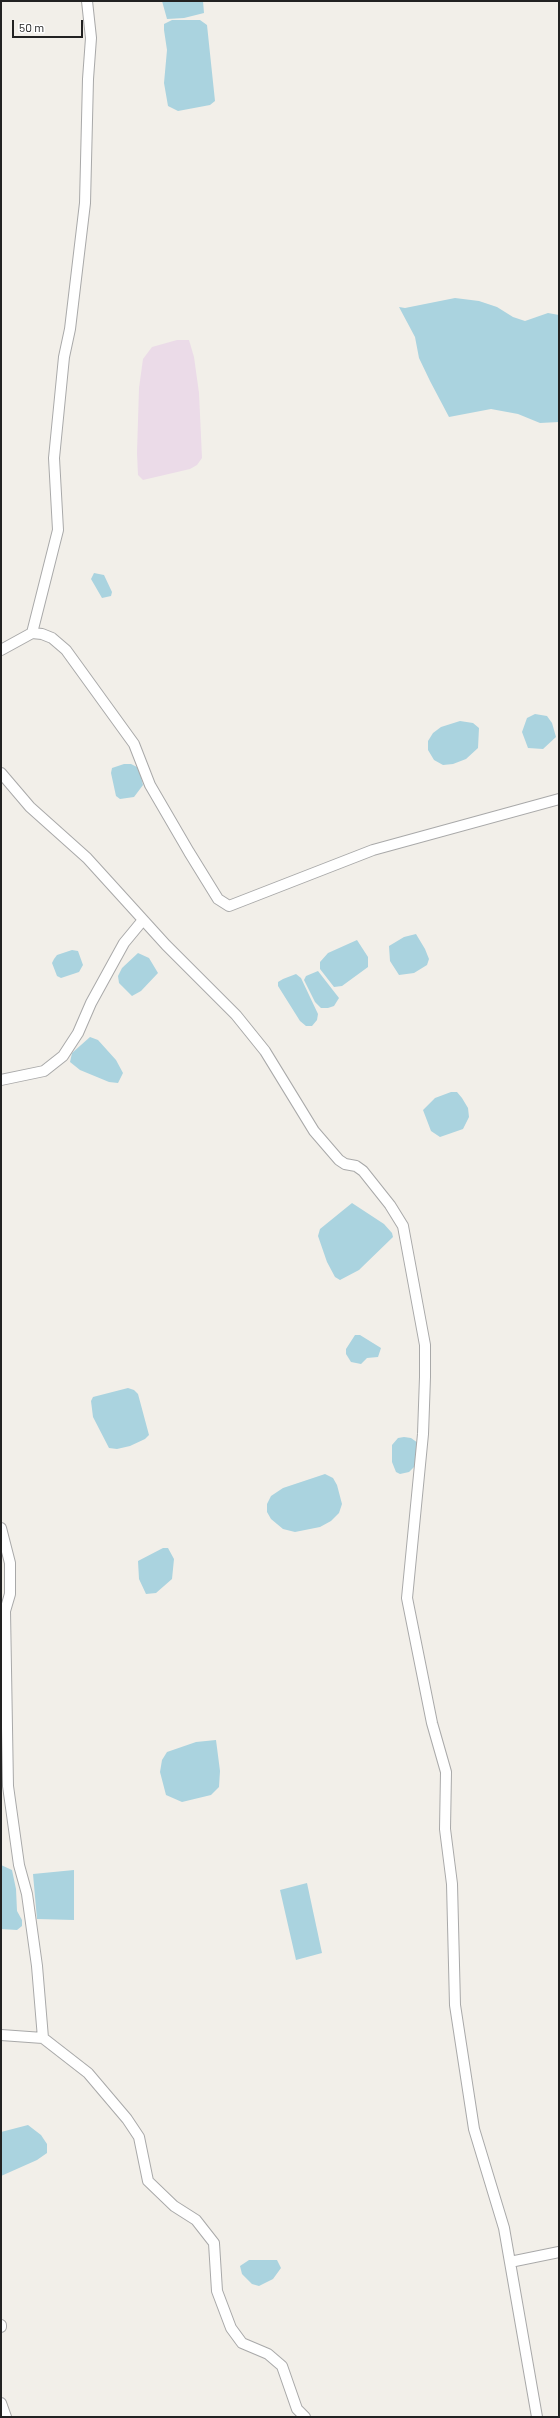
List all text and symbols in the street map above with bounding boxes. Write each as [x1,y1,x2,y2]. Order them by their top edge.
scale bar [14,12,85,38]
text: 50 m [19,20,44,34]

